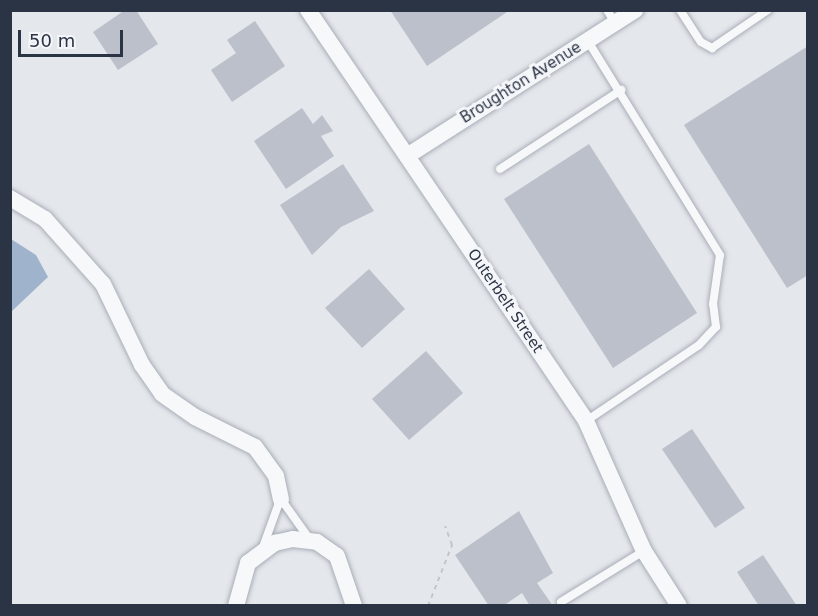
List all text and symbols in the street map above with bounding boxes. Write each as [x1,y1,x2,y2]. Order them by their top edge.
scale bar [21,18,126,56]
text: 50 m [29,30,75,51]
street label: Broughton Avenue [457,39,585,127]
street label: Outerbelt Street [464,246,546,356]

